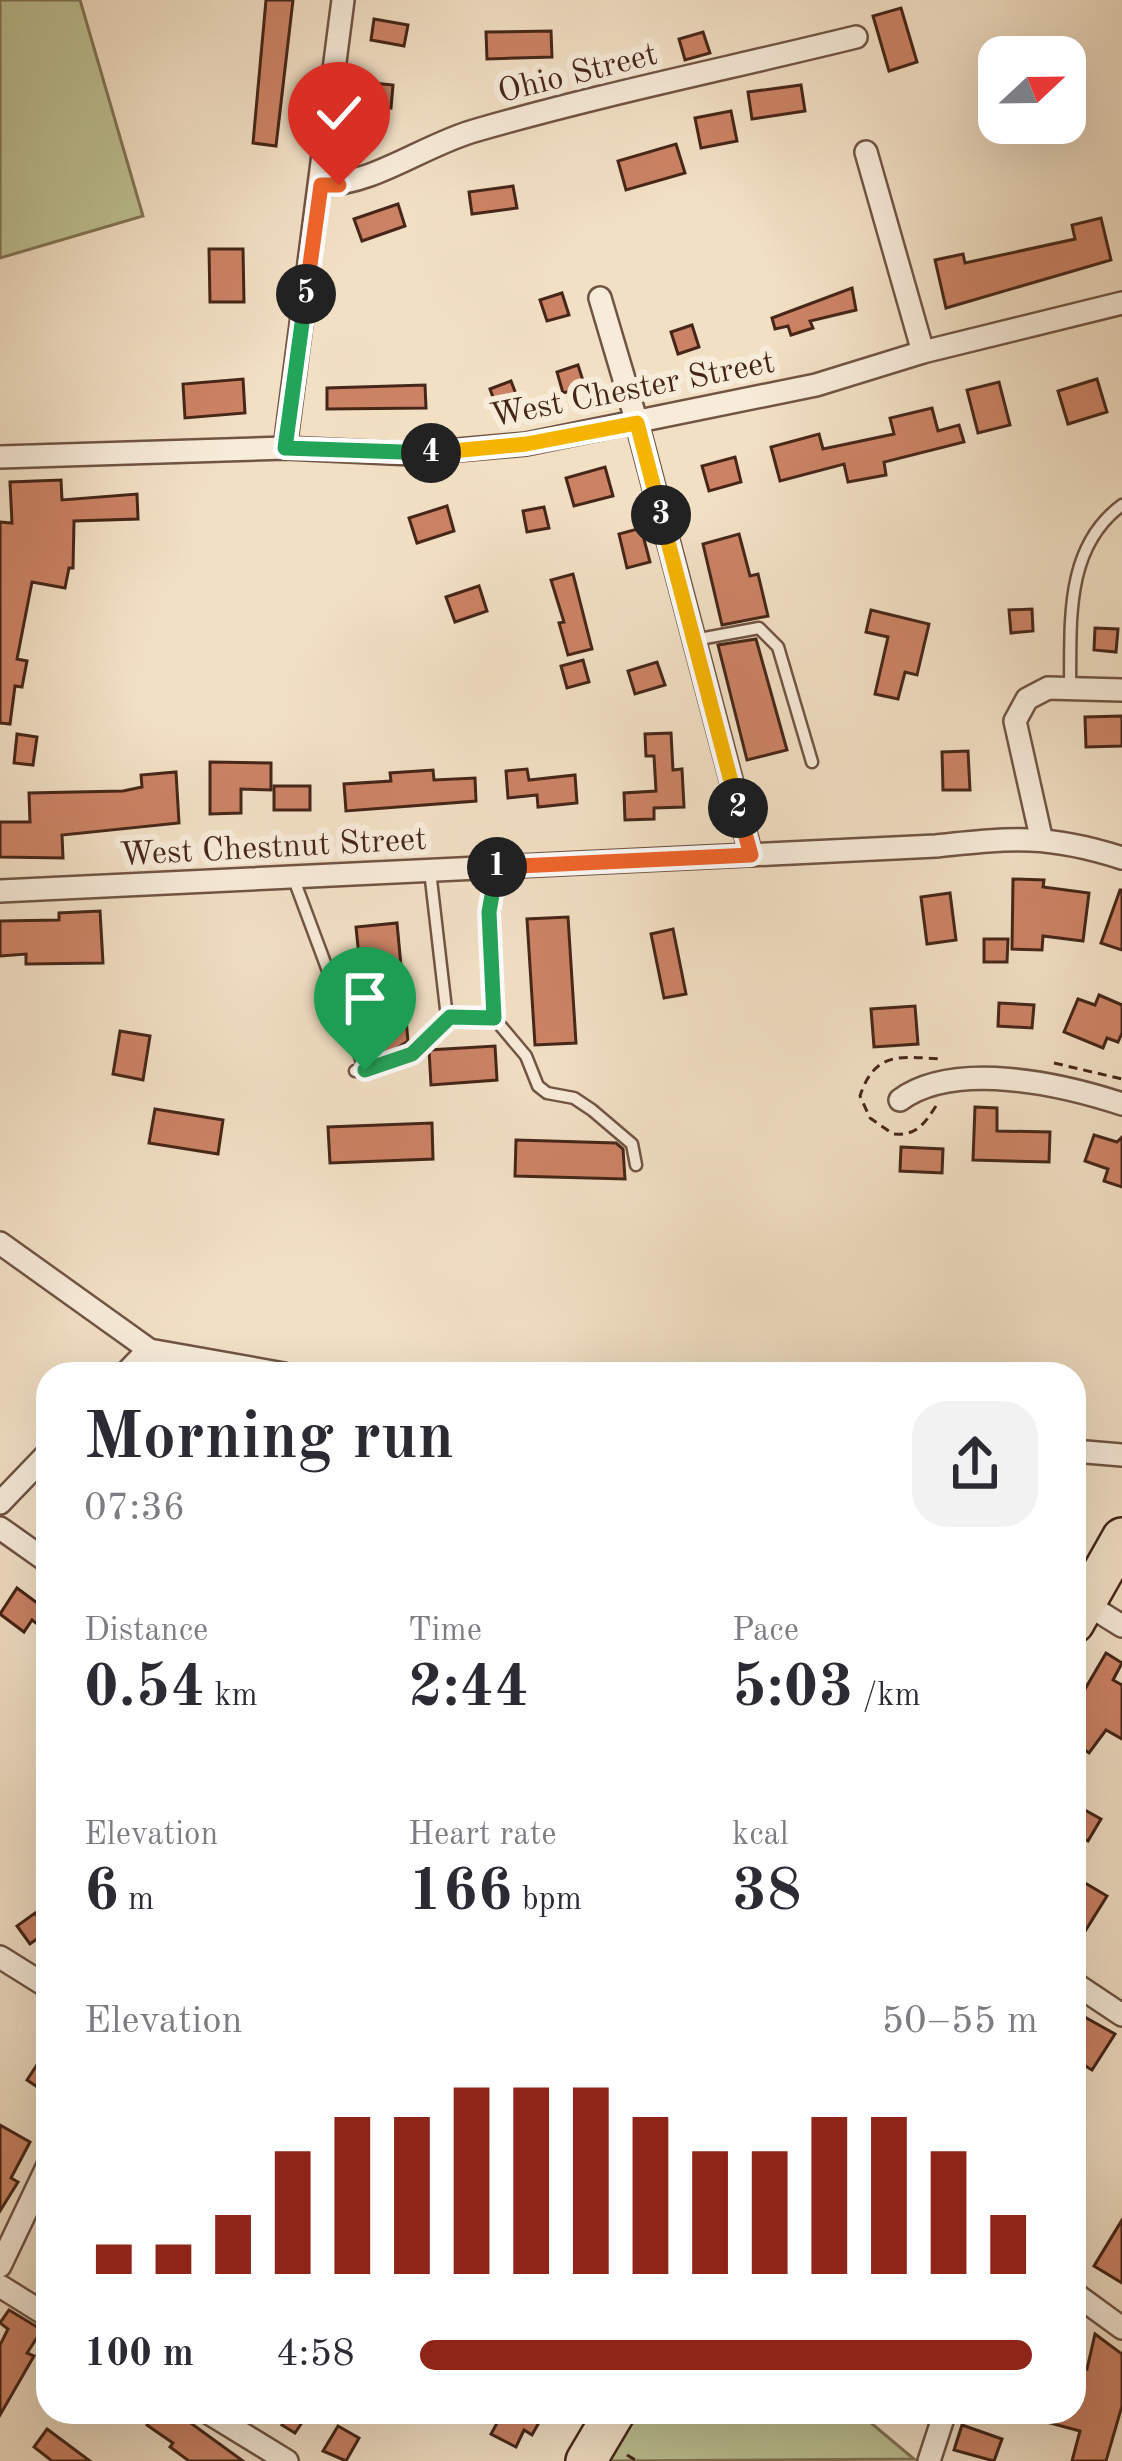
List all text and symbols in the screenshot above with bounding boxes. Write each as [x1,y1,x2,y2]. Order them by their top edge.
north arrow [978,36,1086,144]
map controls [978,36,1086,144]
street label: Ohio Street [495,39,661,110]
pin [288,62,390,185]
icon: check [306,80,372,146]
pin: 5 [276,264,336,324]
text: 5 [296,277,316,310]
street label: West Chester Street [488,347,778,434]
pin: 4 [401,423,461,483]
text: 4 [421,436,441,469]
pin: 3 [631,485,691,545]
text: 3 [651,498,671,531]
pin: 2 [708,778,768,838]
text: 2 [728,791,748,824]
street label: West Chestnut Street [119,824,427,873]
pin: 1 [467,837,527,897]
text: 1 [487,850,507,883]
pin [314,947,416,1070]
icon: arrive [332,965,398,1031]
button: share [912,1401,1038,1527]
text: Morning run [84,1407,454,1473]
text: 07:36 [84,1489,185,1528]
text: Distance [84,1615,208,1648]
text: Time [408,1615,482,1648]
text: Pace [732,1615,799,1648]
text: 0.54 [84,1659,205,1719]
text: 2:44 [408,1659,529,1719]
text: 5:03 [732,1659,853,1719]
text: km [205,1680,258,1713]
text: /km [853,1680,921,1713]
text: Elevation [84,1819,218,1852]
text: Heart rate [408,1819,556,1852]
text: kcal [732,1819,789,1852]
text: 6 [84,1863,119,1923]
text: 166 [408,1863,512,1923]
text: 38 [732,1863,802,1923]
text: m [119,1884,154,1917]
text: bpm [512,1884,582,1917]
text: Elevation [84,2002,243,2041]
text: 50–55 m [881,2002,1038,2041]
text: 100 m [84,2335,194,2374]
text: 4:58 [276,2335,355,2374]

